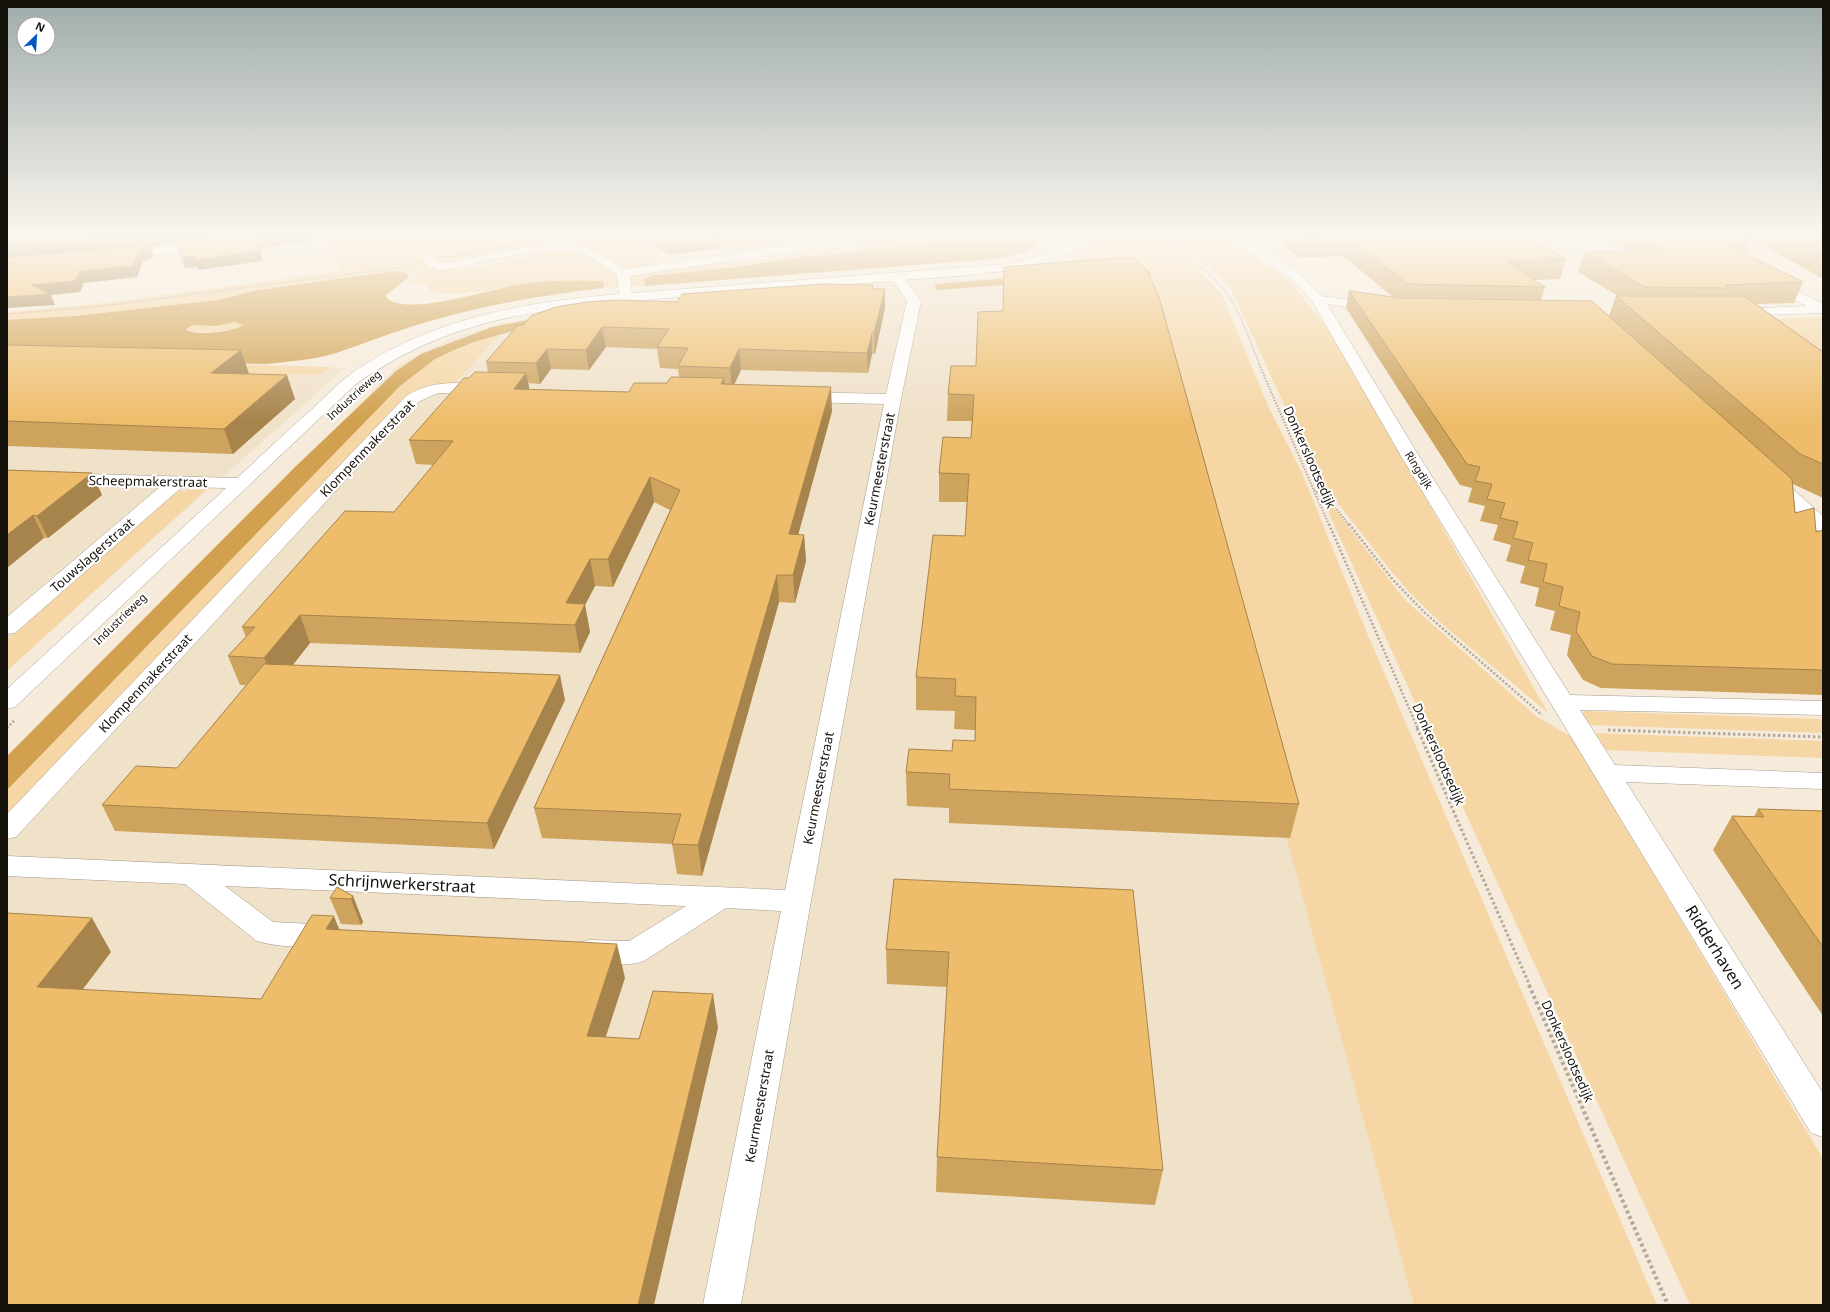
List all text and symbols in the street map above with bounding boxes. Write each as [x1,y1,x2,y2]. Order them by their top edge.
north arrow [16,16,56,56]
text: N [33,18,48,35]
street label: Industrieweg [323,366,384,423]
street label: Klompenmakerstraat [316,395,419,501]
street label: Donkerslootsedijk [1279,403,1341,511]
street label: Keurmeesterstraat [859,411,899,527]
street label: Ringdijk [1402,448,1437,491]
street label: Scheepmakerstraat [89,471,208,491]
street label: Touwslagerstraat [46,513,138,596]
street label: Industrieweg [90,590,149,648]
street label: Klompenmakerstraat [94,629,196,736]
street label: Donkerslootsedijk [1408,700,1470,808]
street label: Keurmeesterstraat [798,730,838,846]
street label: Schrijnwerkerstraat [328,868,476,898]
street label: Ridderhaven [1680,901,1750,993]
street label: Donkerslootsedijk [1537,997,1599,1105]
street label: Keurmeesterstraat [740,1048,778,1164]

